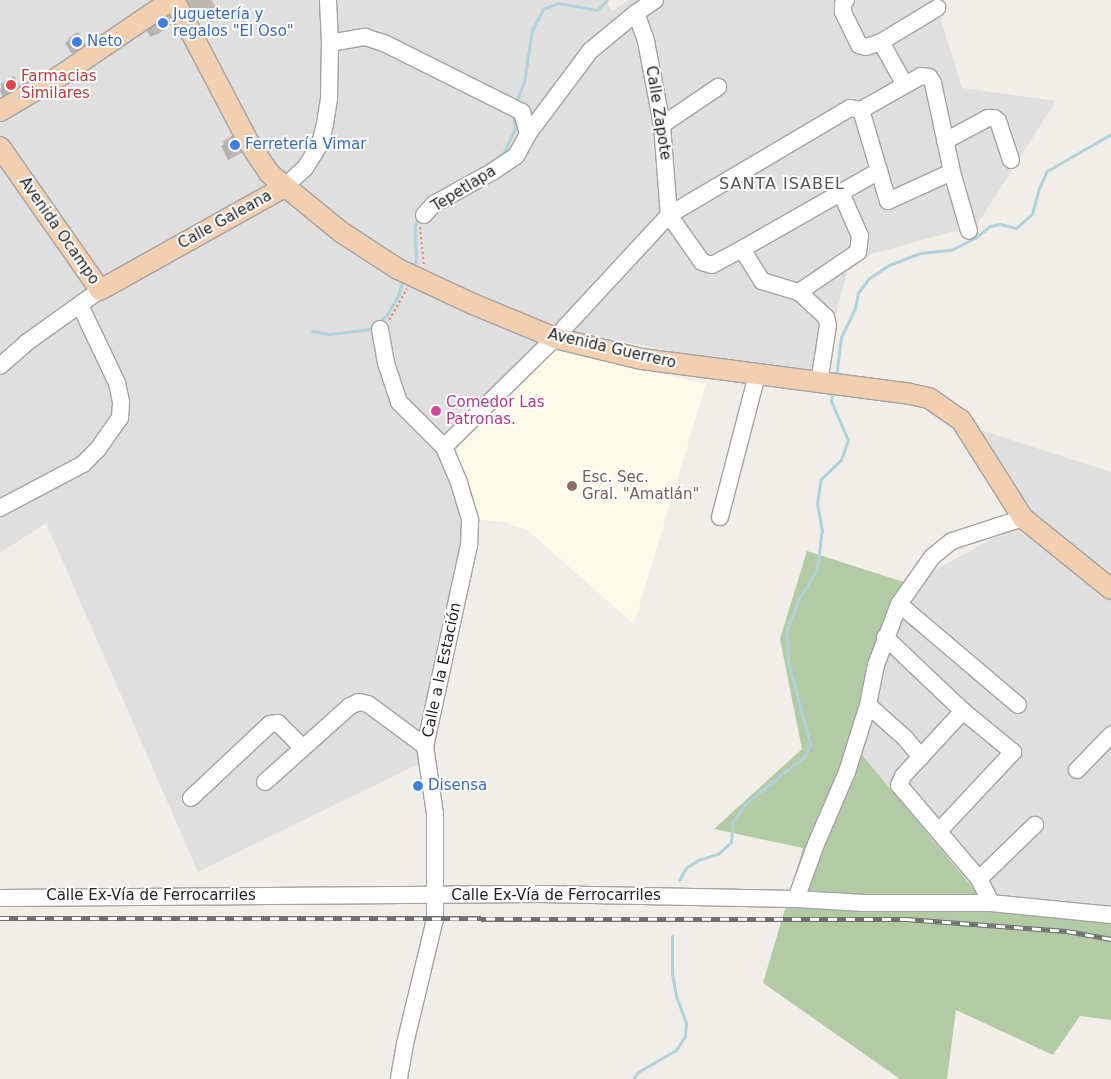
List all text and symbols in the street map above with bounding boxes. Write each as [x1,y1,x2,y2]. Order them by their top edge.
place label: Juguetería y regalos "El Oso" [173,5,294,40]
marker: Juguetería y regalos "El Oso" [157,17,169,29]
place label: Neto [87,33,123,51]
marker: Neto [71,36,83,48]
street label: Calle Zapote [642,65,674,161]
place label: Farmacias Similares [21,67,97,102]
marker: Farmacias Similares [5,79,17,91]
place label: Ferretería Vimar [245,136,366,154]
marker: Ferretería Vimar [229,139,241,151]
street label: Tepetlapa [428,162,500,216]
street label: Avenida Ocampo [15,174,103,288]
district label: SANTA ISABEL [717,174,847,194]
street label: Calle Galeana [175,187,275,253]
street label: Avenida Guerrero [546,325,678,373]
place label: Comedor Las Patronas. [446,393,544,428]
marker: Comedor Las Patronas. [430,405,442,417]
place label: Esc. Sec. Gral. "Amatlán" [582,468,699,503]
marker: Esc. Sec. Gral. "Amatlán" [566,480,578,492]
street label: Calle a la Estación [419,601,465,739]
place label: Disensa [428,777,487,795]
marker: Disensa [412,780,424,792]
street label: Calle Ex-Vía de Ferrocarriles [46,887,256,905]
street label: Calle Ex-Vía de Ferrocarriles [451,887,661,905]

